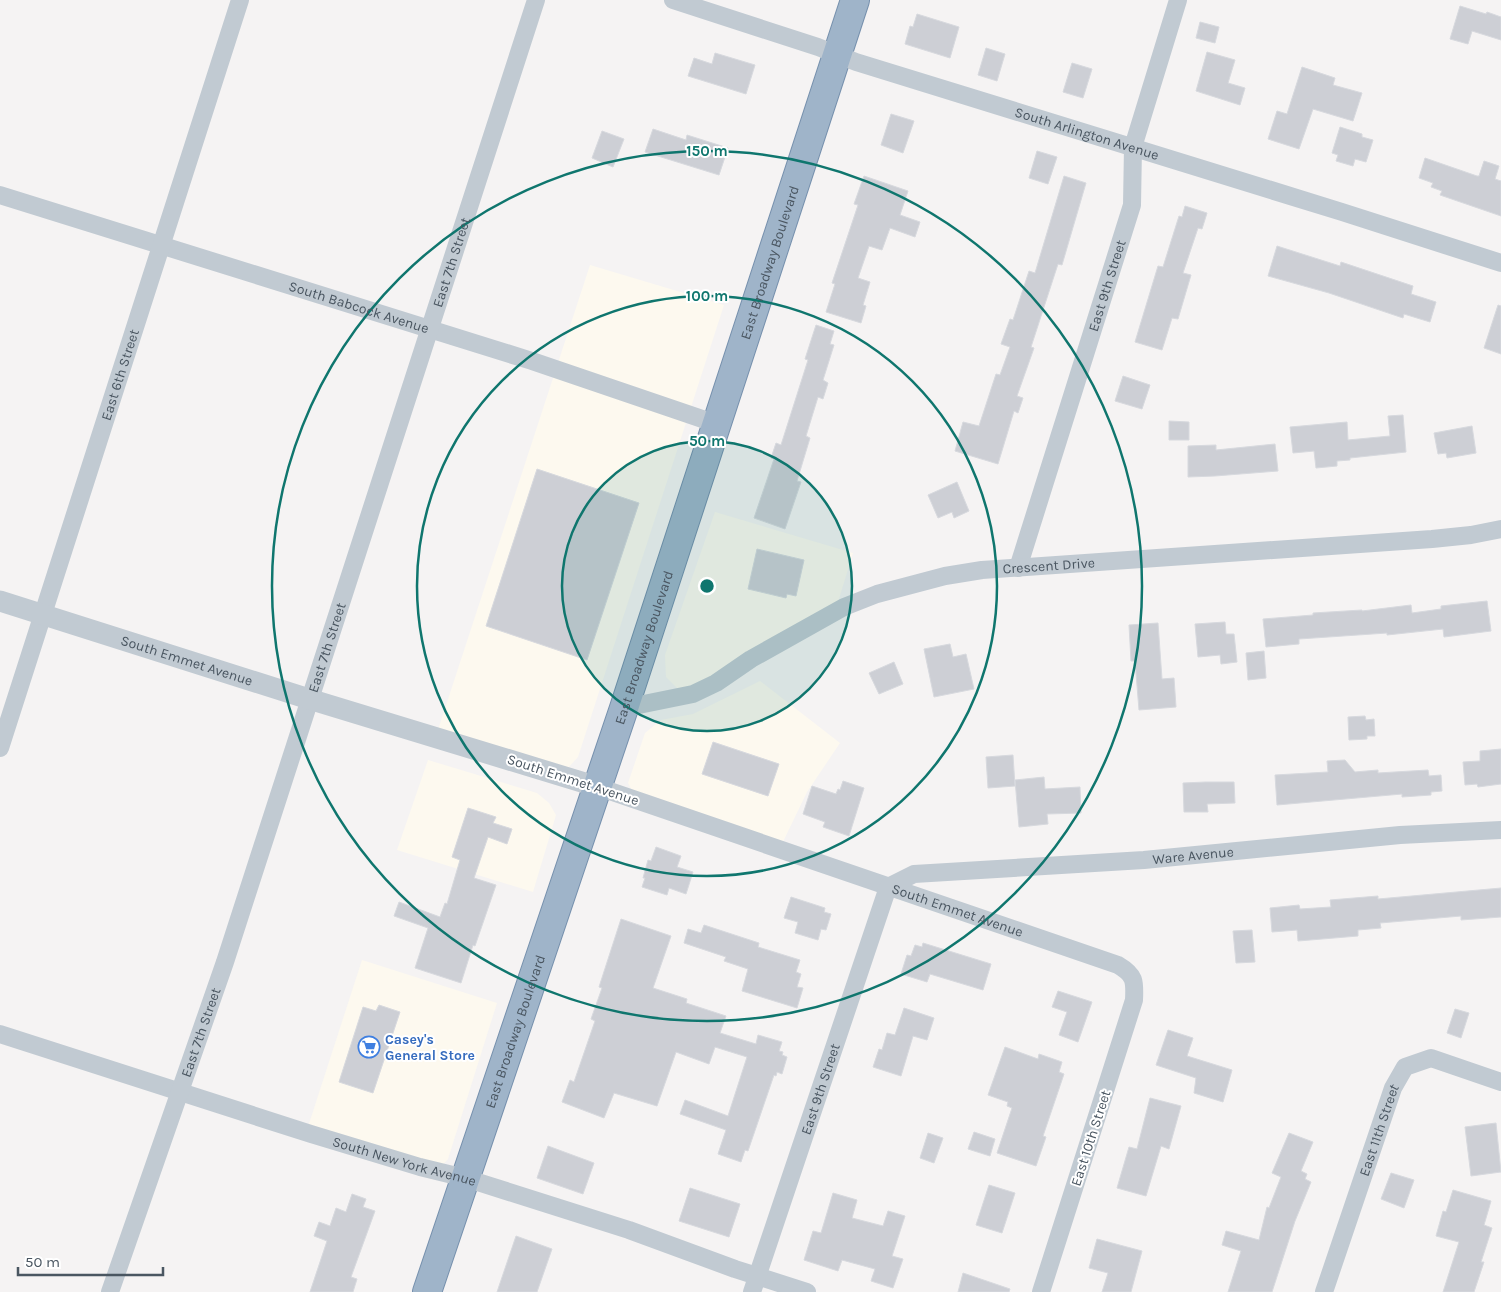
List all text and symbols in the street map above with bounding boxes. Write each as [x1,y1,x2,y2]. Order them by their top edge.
street label: South Arlington Avenue [1013,103,1161,164]
text: 150 m [686,142,728,160]
street label: East Broadway Boulevard [736,183,802,342]
street label: East 7th Street [429,215,474,309]
street label: East 9th Street [1084,238,1129,334]
street label: South Babcock Avenue [287,277,431,337]
text: 100 m [686,287,728,305]
street label: East 6th Street [97,327,142,423]
text: 50 m [689,432,725,450]
street label: Crescent Drive [1002,554,1095,577]
street label: East Broadway Boulevard [611,568,677,727]
centre of rings [698,577,716,595]
street label: East 7th Street [304,600,349,695]
street label: South Emmet Avenue [119,631,255,689]
street label: South Emmet Avenue [505,751,641,809]
street label: Ware Avenue [1152,843,1234,868]
street label: South Emmet Avenue [890,880,1025,940]
street label: East Broadway Boulevard [481,953,549,1110]
street label: East 7th Street [177,985,224,1079]
place label: Casey's General Store [385,1031,475,1064]
supermarket icon: Casey's General Store [357,1035,381,1059]
street label: East 9th Street [797,1041,843,1137]
street label: East 11th Street [1355,1080,1402,1178]
street label: East 10th Street [1067,1088,1115,1188]
street label: South New York Avenue [330,1133,479,1190]
scale bar [18,1244,162,1276]
text: 50 m [25,1253,60,1271]

